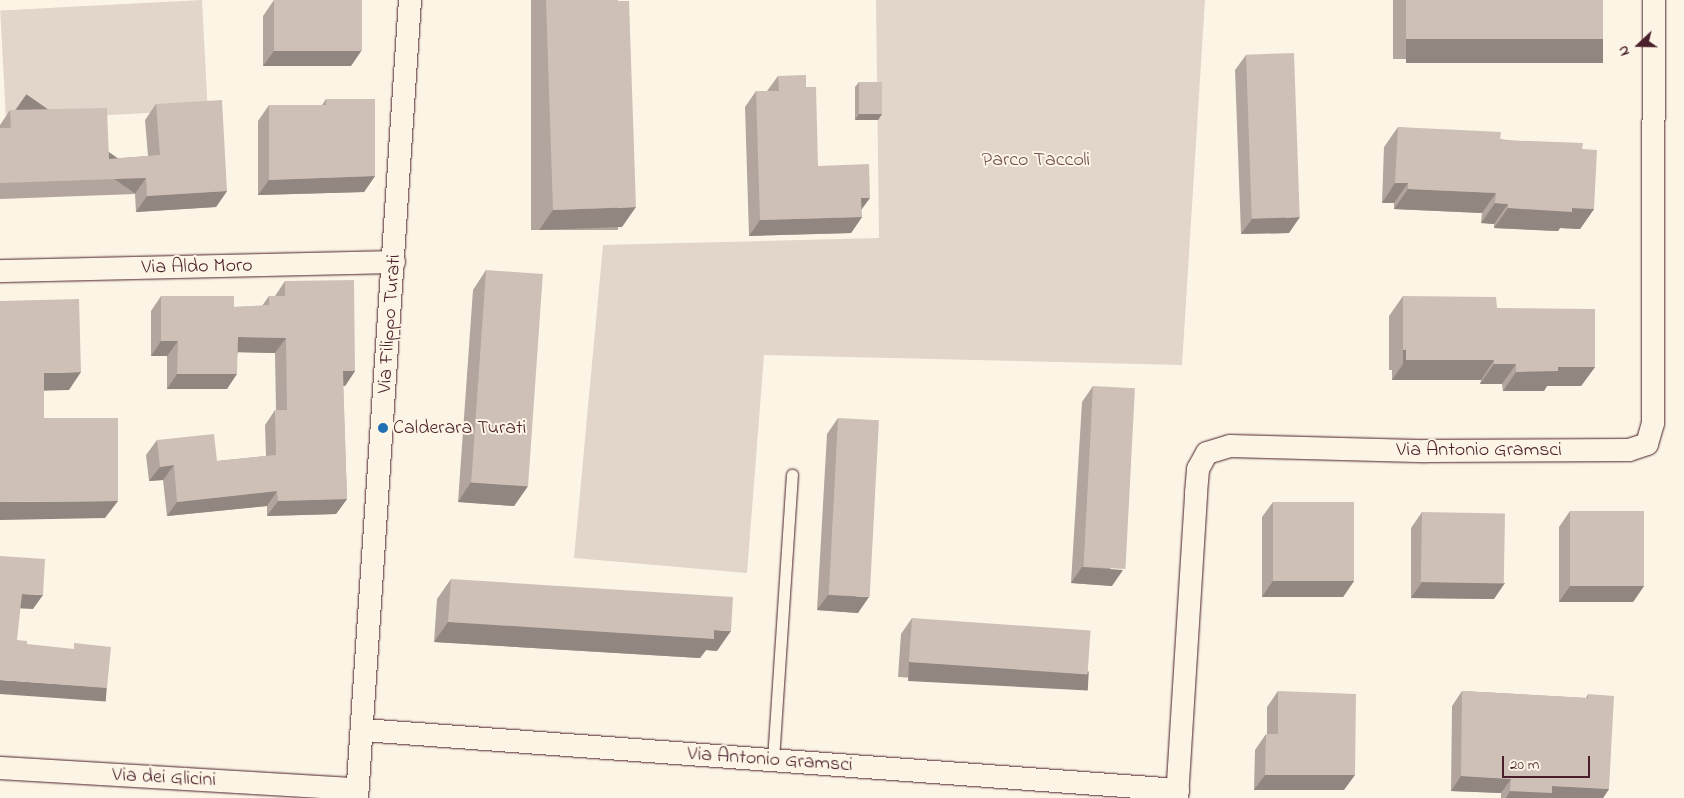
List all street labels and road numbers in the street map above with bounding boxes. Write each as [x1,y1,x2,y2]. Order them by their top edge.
street label: Via Aldo Moro [141,254,253,280]
street label: Via Filippo Turati [373,254,407,394]
street label: Via Antonio Gramsci [1396,438,1562,462]
street label: Via Antonio Gramsci [687,742,853,778]
street label: Via dei Glicini [111,763,217,793]

